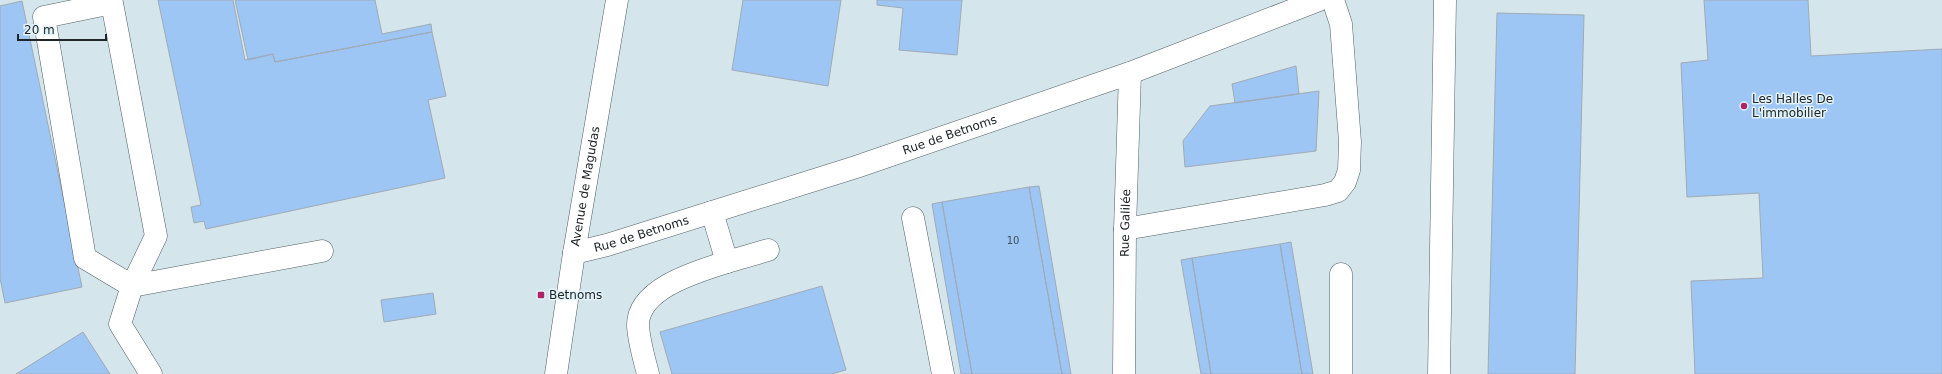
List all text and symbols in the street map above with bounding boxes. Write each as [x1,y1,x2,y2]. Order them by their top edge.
scale bar [18,16,106,42]
text: 20 m [24,23,55,37]
place label: Les Halles De L'immobilier [1752,92,1833,120]
marker: Les Halles De L'immobilier [1739,101,1749,111]
street label: Rue de Betnoms [901,112,999,157]
street label: Avenue de Magudas [568,125,602,247]
street label: Rue Galilée [1118,189,1133,257]
street label: Rue de Betnoms [592,213,691,255]
house number: 10 [1007,235,1019,246]
place label: Betnoms [549,288,602,302]
marker: Betnoms [536,290,546,300]

